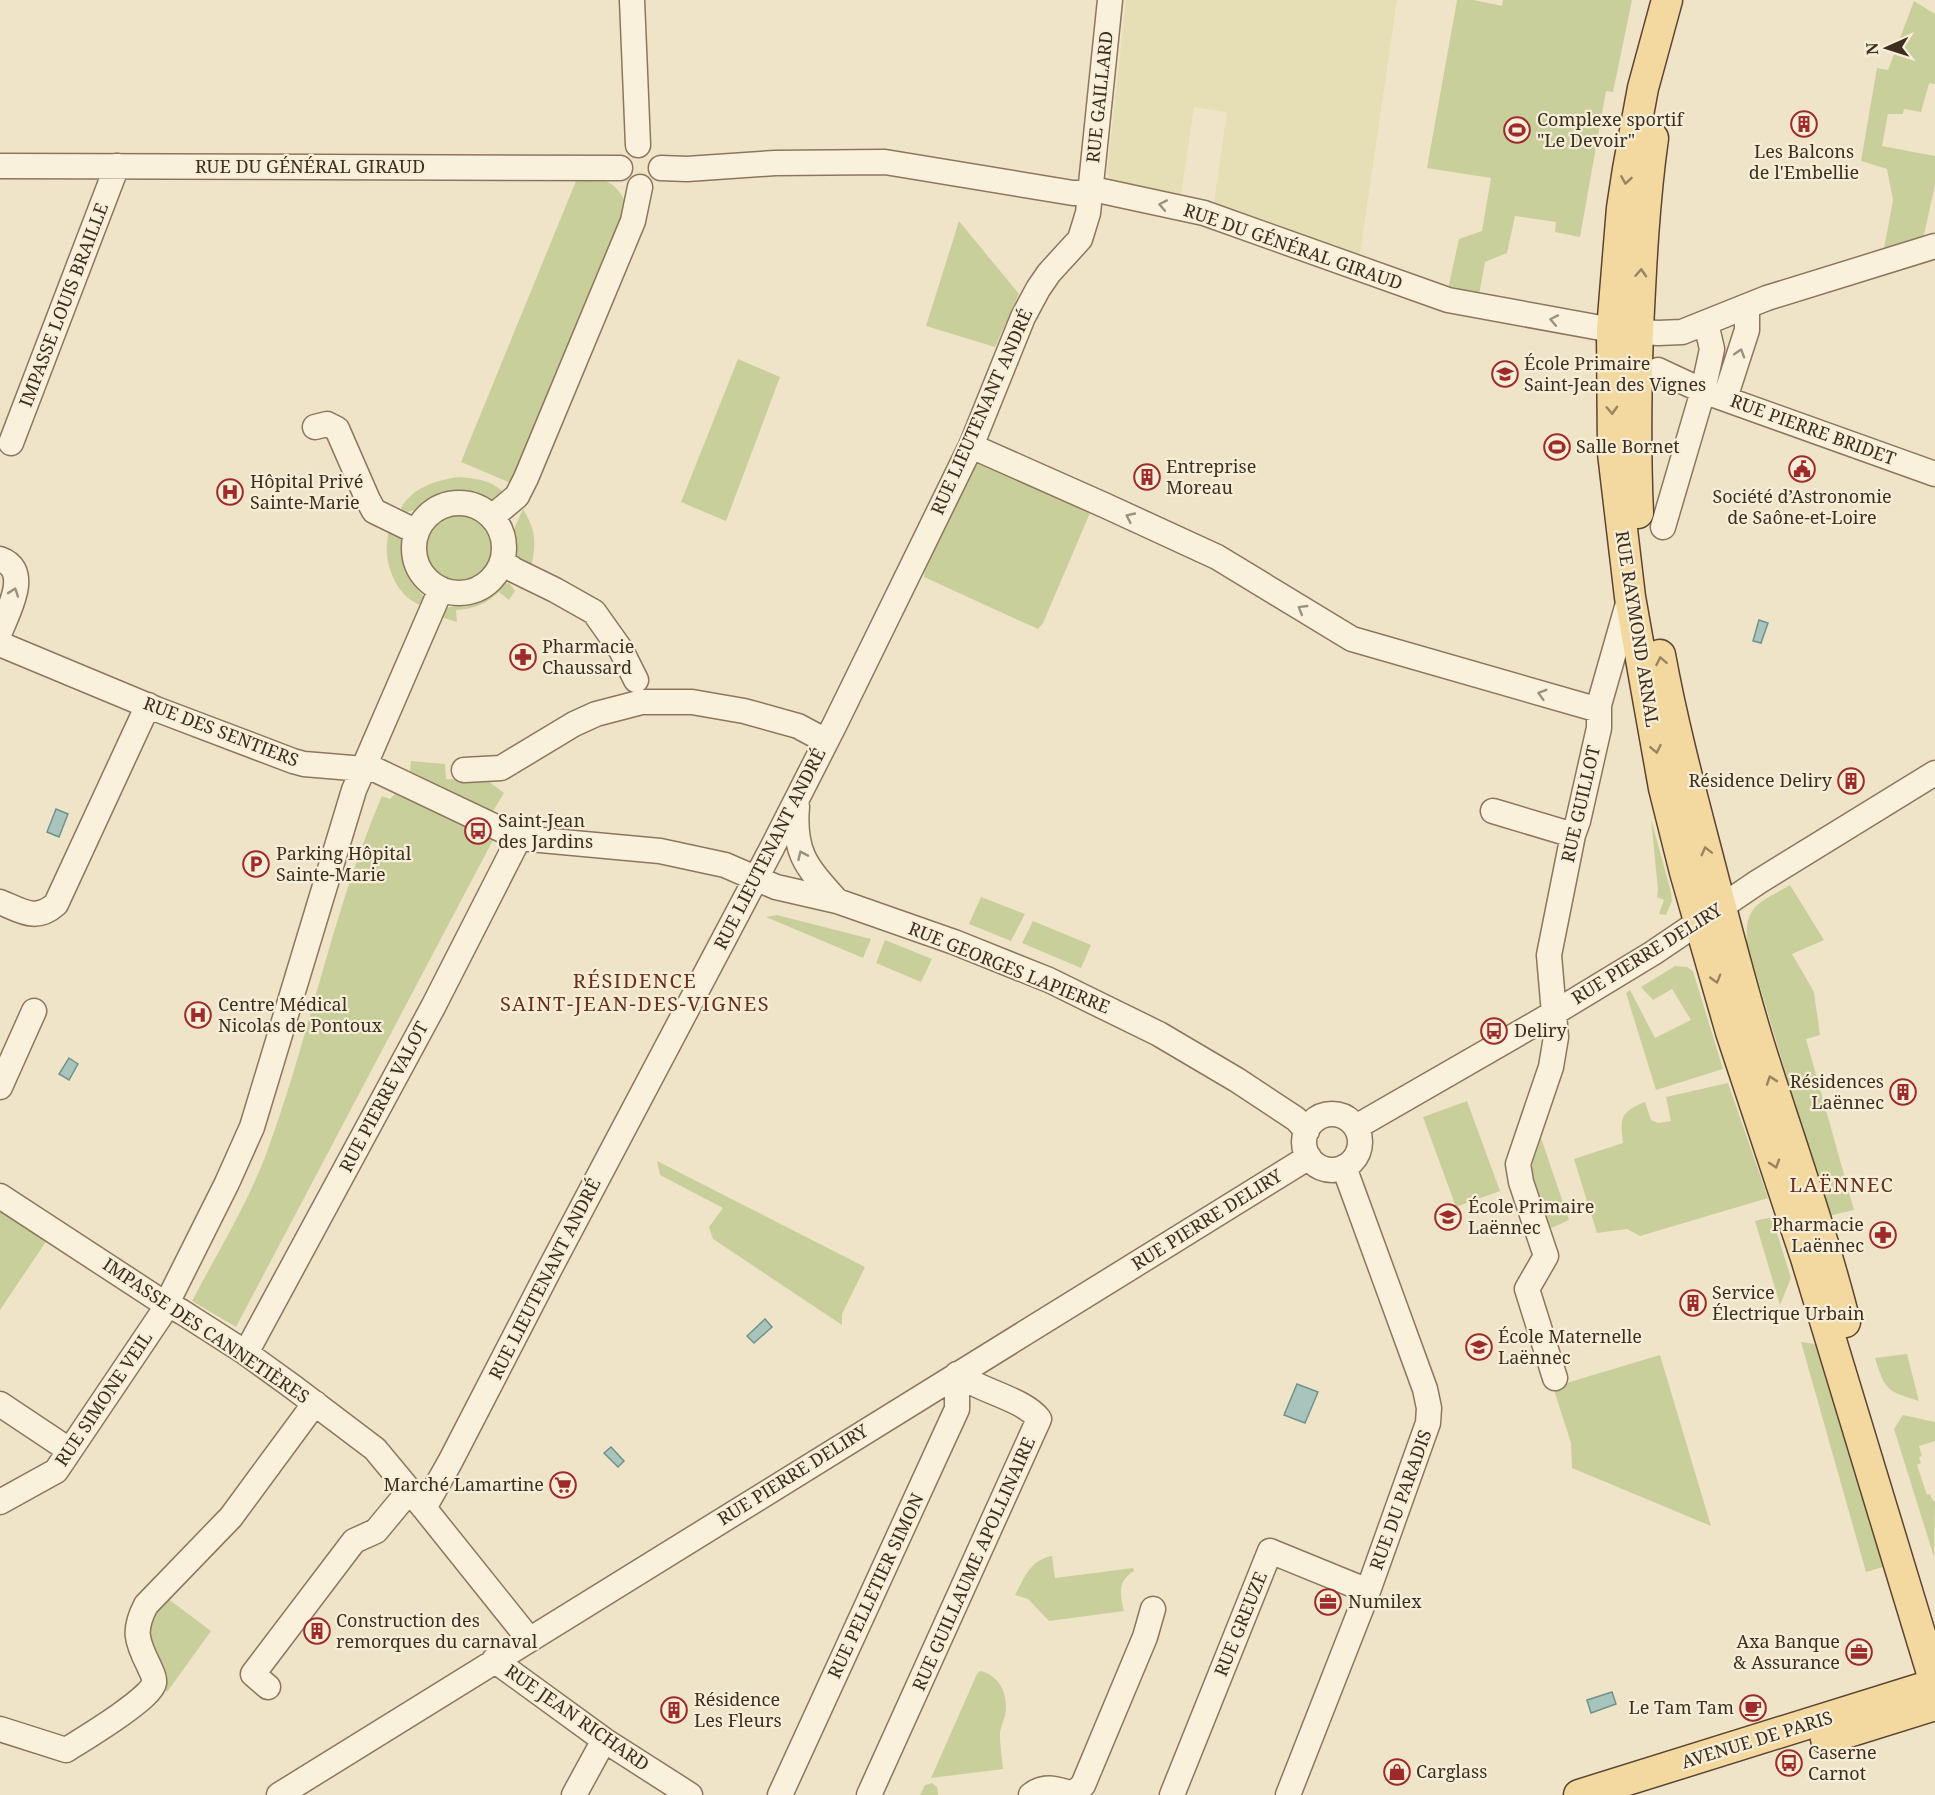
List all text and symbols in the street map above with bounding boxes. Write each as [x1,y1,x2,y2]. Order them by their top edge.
north arrow [1857,18,1917,78]
street label: RUE GAILLARD [1080,30,1118,164]
text: N [1861,42,1883,56]
place label: Complexe sportif "Le Devoir" [1537,107,1685,152]
building icon: Les Balcons de l'Embellie [1789,109,1819,139]
sports icon: Complexe sportif "Le Devoir" [1502,115,1532,145]
place label: Les Balcons de l'Embellie [1749,139,1859,184]
street label: RUE DU GÉNÉRAL GIRAUD [195,154,425,178]
one-way arrow [1621,175,1633,184]
street label: RUE DU GÉNÉRAL GIRAUD [1181,197,1406,295]
street label: IMPASSE LOUIS BRAILLE [13,199,113,410]
one-way arrow [1159,199,1169,212]
one-way arrow [1634,268,1647,277]
street label: RUE LIEUTENANT ANDRÉ [925,305,1037,518]
one-way arrow [1550,314,1560,327]
one-way arrow [1733,348,1745,359]
place label: École Primaire Saint-Jean des Vignes [1524,351,1706,396]
school or university icon: École Primaire Saint-Jean des Vignes [1490,359,1520,389]
street label: RUE PIERRE BRIDET [1727,388,1899,470]
one-way arrow [1605,405,1618,414]
sports icon: Salle Bornet [1542,432,1572,462]
place label: Salle Bornet [1576,434,1680,458]
place label: Entreprise Moreau [1166,454,1256,499]
public building icon: Société d’Astronomie de Saône-et-Loire [1787,454,1817,484]
building icon: Entreprise Moreau [1132,462,1162,492]
place label: Hôpital Privé Sainte-Marie [250,469,363,514]
hospital icon: Hôpital Privé Sainte-Marie [215,477,245,507]
place label: Société d’Astronomie de Saône-et-Loire [1712,484,1892,529]
one-way arrow [1126,512,1137,524]
street label: RUE RAYMOND ARNAL [1611,529,1665,729]
one-way arrow [6,587,19,598]
one-way arrow [1298,605,1308,617]
place label: Pharmacie Chaussard [542,634,634,679]
pharmacy icon: Pharmacie Chaussard [508,642,538,672]
one-way arrow [1655,657,1668,667]
one-way arrow [1538,689,1548,701]
street label: RUE DES SENTIERS [140,690,302,772]
street label: RUE GUILLOT [1555,743,1605,865]
one-way arrow [1649,743,1662,753]
street label: RUE LIEUTENANT ANDRÉ [708,744,830,953]
building icon: Résidence Deliry [1836,766,1866,796]
place label: Résidence Deliry [1689,768,1833,792]
place label: Saint-Jean des Jardins [498,808,593,853]
bus stop icon: Saint-Jean des Jardins [463,816,493,846]
place label: Parking Hôpital Sainte-Marie [276,841,412,886]
one-way arrow [1701,846,1714,856]
parking icon: Parking Hôpital Sainte-Marie [241,849,271,879]
one-way arrow [798,850,810,861]
street label: RUE PIERRE DELIRY [1567,897,1727,1009]
street label: RUE GEORGES LAPIERRE [905,916,1114,1019]
district label: RÉSIDENCE SAINT-JEAN-DES-VIGNES [500,967,770,1017]
one-way arrow [1708,974,1721,984]
place label: Centre Médical Nicolas de Pontoux [218,992,383,1037]
hospital icon: Centre Médical Nicolas de Pontoux [183,1000,213,1030]
bus stop icon: Deliry [1479,1016,1509,1046]
street label: RUE PIERRE VALOT [333,1017,433,1176]
place label: Deliry [1514,1018,1568,1042]
place label: Résidences Laënnec [1790,1069,1884,1114]
one-way arrow [1766,1075,1778,1086]
building icon: Résidences Laënnec [1888,1077,1918,1107]
one-way arrow [1768,1158,1780,1169]
street label: RUE PIERRE DELIRY [1127,1163,1287,1275]
district label: LAËNNEC [1790,1171,1894,1198]
street label: RUE LIEUTENANT ANDRÉ [483,1174,605,1383]
place label: École Primaire Laënnec [1468,1194,1594,1239]
school or university icon: École Primaire Laënnec [1433,1202,1463,1232]
place label: Pharmacie Laënnec [1772,1212,1864,1257]
pharmacy icon: Pharmacie Laënnec [1868,1220,1898,1250]
street label: IMPASSE DES CANNETIÈRES [98,1252,315,1408]
place label: Service Électrique Urbain [1712,1280,1865,1325]
building icon: Service Électrique Urbain [1678,1288,1708,1318]
place label: École Maternelle Laënnec [1498,1324,1642,1369]
street label: RUE SIMONE VEIL [49,1326,157,1471]
school or university icon: École Maternelle Laënnec [1464,1332,1494,1362]
street label: RUE PIERRE DELIRY [713,1418,873,1530]
street label: RUE DU PARADIS [1364,1426,1437,1573]
street label: RUE GUILLAUME APOLLINAIRE [906,1433,1040,1694]
supermarket icon: Marché Lamartine [548,1470,578,1500]
place label: Marché Lamartine [384,1472,544,1496]
street label: RUE PELLETIER SIMON [822,1489,929,1682]
street label: RUE GREUZE [1208,1568,1272,1680]
office icon: Numilex [1313,1587,1343,1617]
place label: Numilex [1348,1589,1422,1613]
place label: Construction des remorques du carnaval [336,1608,538,1653]
building icon: Construction des remorques du carnaval [302,1616,332,1646]
place label: Axa Banque & Assurance [1733,1629,1840,1674]
office icon: Axa Banque & Assurance [1844,1637,1874,1667]
street label: RUE JEAN RICHARD [501,1658,654,1776]
place label: Résidence Les Fleurs [694,1687,782,1732]
cafe icon: Le Tam Tam [1738,1693,1768,1723]
building icon: Résidence Les Fleurs [659,1695,689,1725]
place label: Le Tam Tam [1629,1695,1734,1719]
street label: AVENUE DE PARIS [1678,1705,1835,1773]
place label: Caserne Carnot [1808,1740,1877,1785]
bus stop icon: Caserne Carnot [1774,1748,1804,1778]
shop icon: Carglass [1382,1757,1412,1787]
place label: Carglass [1416,1759,1487,1783]

